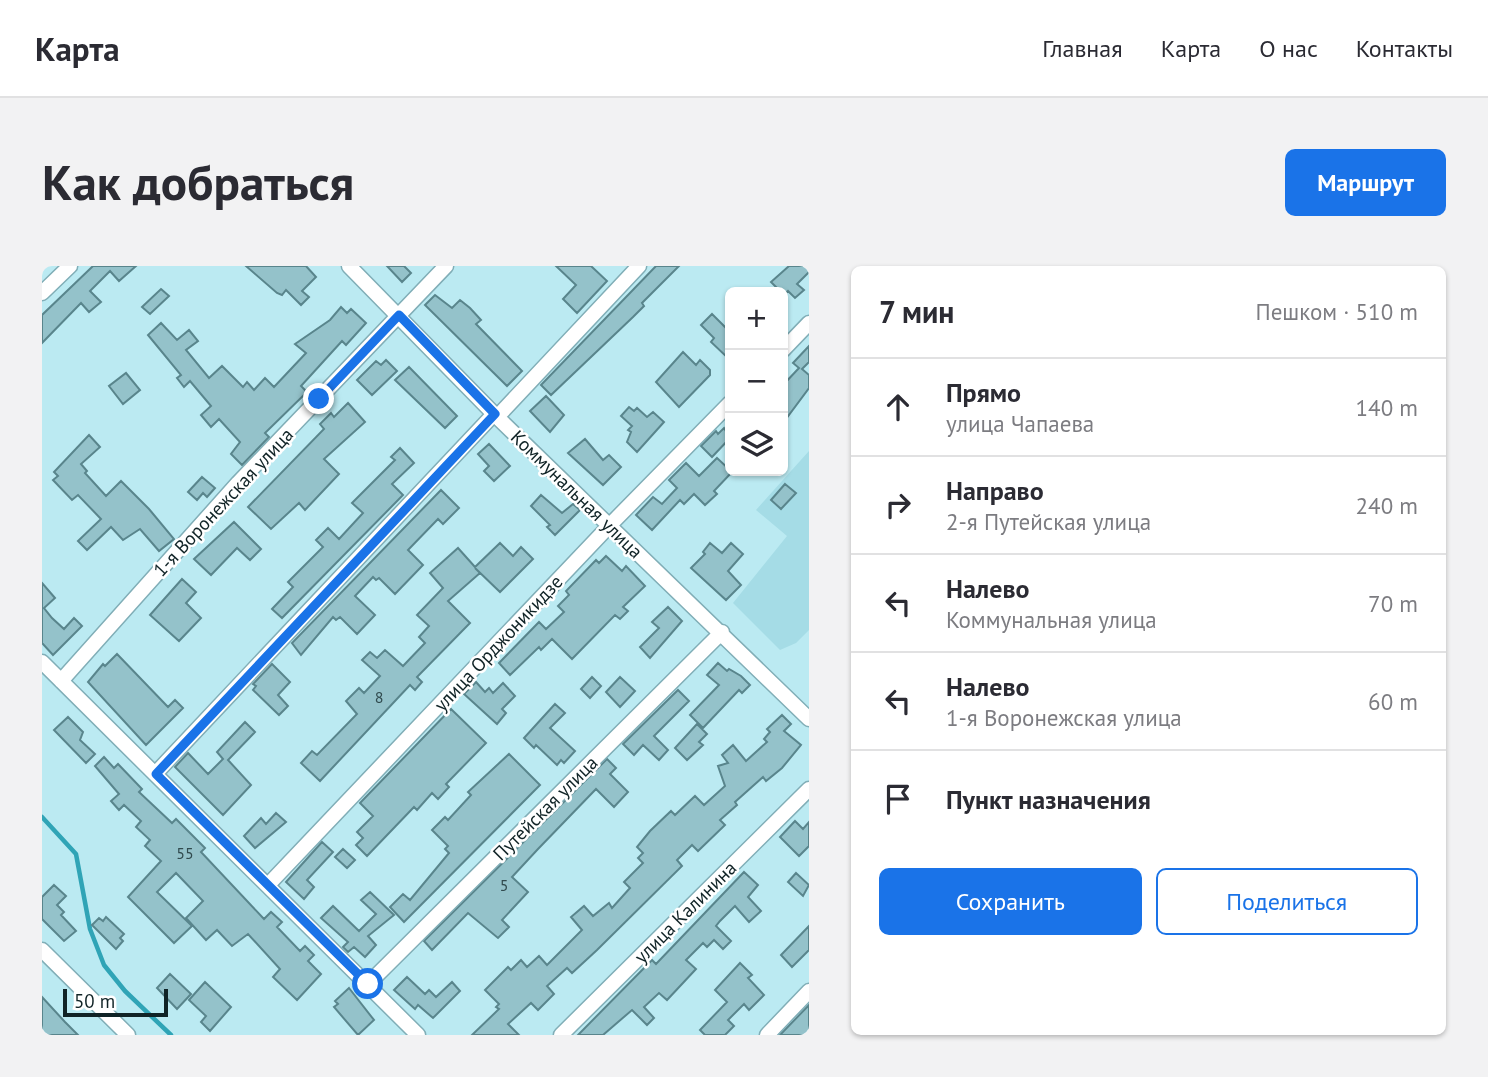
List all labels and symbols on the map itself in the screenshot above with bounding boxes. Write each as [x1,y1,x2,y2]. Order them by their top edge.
route end [303,383,334,414]
street label: 1-я Воронежская улица [148,423,298,581]
street label: Коммунальная улица [506,425,648,563]
street label: улица Орджоникидзе [429,570,567,716]
house number: 8 [375,687,383,707]
street label: Путейская улица [488,751,602,865]
house number: 55 [176,843,194,863]
street label: улица Калинина [629,856,741,968]
house number: 5 [500,875,508,895]
route start [352,968,383,999]
scale bar [63,986,168,1018]

